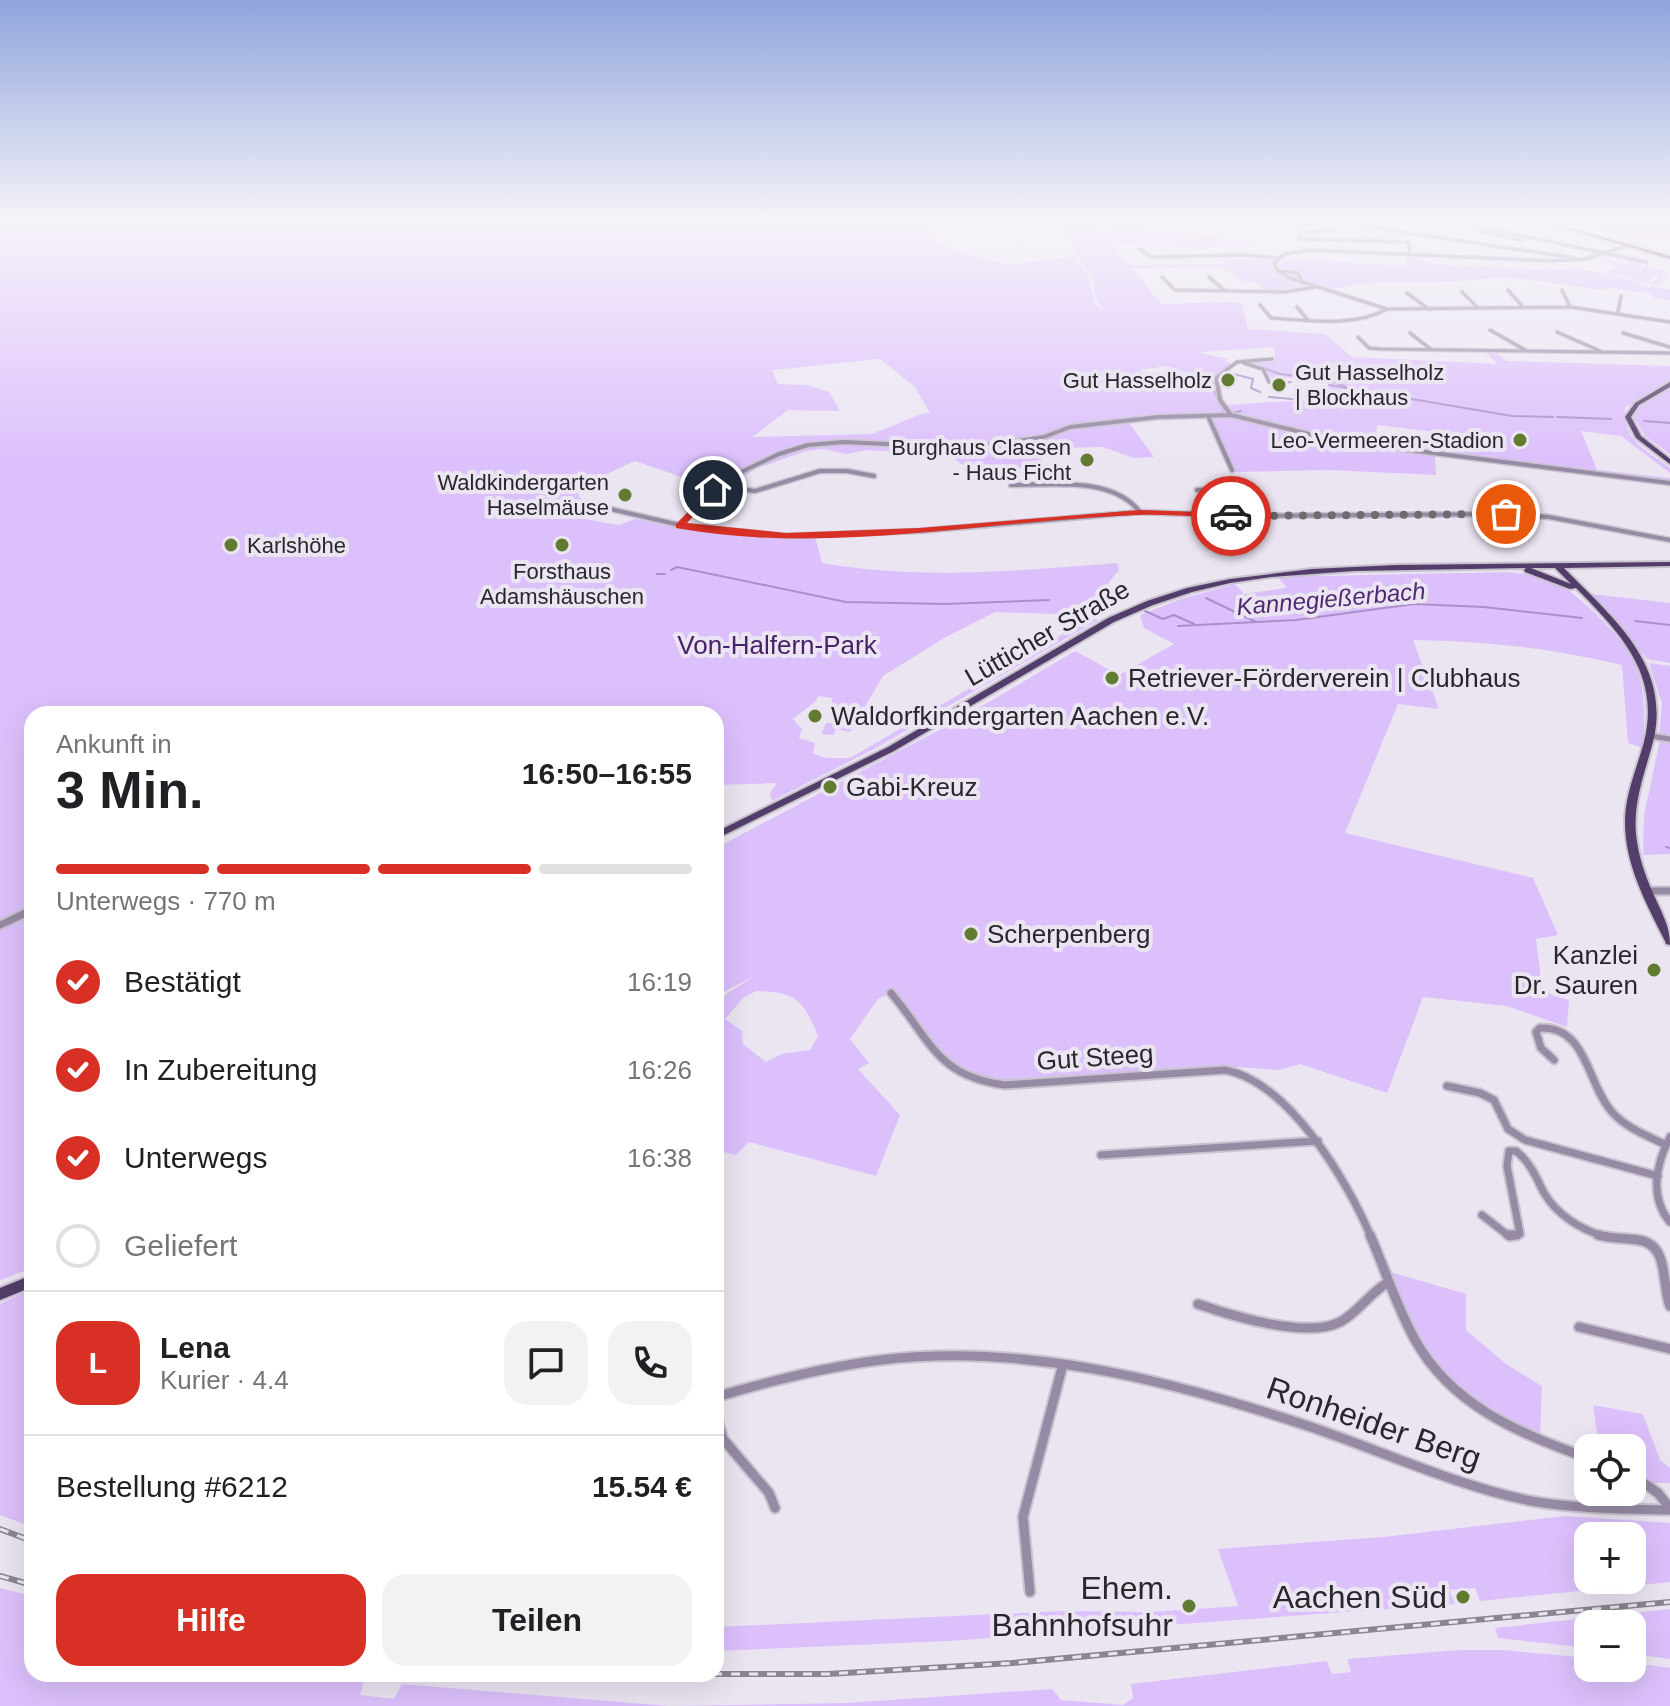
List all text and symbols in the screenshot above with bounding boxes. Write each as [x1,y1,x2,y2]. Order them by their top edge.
place label: Gut Hasselholz | Blockhaus [1295,360,1444,410]
place label: Gut Hasselholz [1063,368,1212,393]
marker: Gut Hasselholz [1219,371,1237,389]
marker: Gut Hasselholz | Blockhaus [1270,376,1288,394]
place label: Leo-Vermeeren-Stadion [1270,428,1504,453]
marker: Leo-Vermeeren-Stadion [1511,431,1529,449]
place label: Burghaus Classen - Haus Ficht [891,435,1071,485]
marker: Burghaus Classen - Haus Ficht [1078,451,1096,469]
pin [679,456,747,524]
icon: home [691,468,735,512]
place label: Waldkindergarten Haselmäuse [437,470,609,520]
courier [1191,476,1271,556]
pin [1472,480,1540,548]
marker: Waldkindergarten Haselmäuse [616,486,634,504]
icon: bag [1484,492,1528,536]
icon: car [1209,494,1253,538]
place label: Karlshöhe [247,533,346,558]
marker: Karlshöhe [222,536,240,554]
marker: Forsthaus Adamshäuschen [553,536,571,554]
place label: Forsthaus Adamshäuschen [480,559,644,609]
street label: Lütticher Straße [959,574,1135,692]
water label: Kannegießerbach [1235,577,1427,620]
park label: Von-Halfern-Park [677,630,878,660]
place label: Retriever-Förderverein | Clubhaus [1128,663,1521,693]
marker: Retriever-Förderverein | Clubhaus [1103,669,1121,687]
place label: Waldorfkindergarten Aachen e.V. [831,701,1209,731]
marker: Waldorfkindergarten Aachen e.V. [806,707,824,725]
text: Ankunft in [56,729,172,759]
text: 16:50–16:55 [522,757,692,790]
text: 3 Min. [56,761,203,819]
place label: Gabi-Kreuz [846,772,978,802]
marker: Gabi-Kreuz [821,778,839,796]
text: Unterwegs · 770 m [56,886,276,916]
place label: Scherpenberg [987,919,1150,949]
marker: Scherpenberg [962,925,980,943]
place label: Kanzlei Dr. Sauren [1514,940,1638,1000]
icon: check [56,960,100,1004]
marker: Kanzlei Dr. Sauren [1645,961,1663,979]
text: Bestätigt [124,965,241,998]
text: 16:19 [627,967,692,997]
street label: Gut Steeg [1036,1038,1154,1076]
icon: check [56,1048,100,1092]
text: In Zubereitung [124,1053,317,1086]
text: 16:26 [627,1055,692,1085]
icon: check [56,1136,100,1180]
text: Unterwegs [124,1141,267,1174]
text: 16:38 [627,1143,692,1173]
text: Geliefert [124,1229,237,1262]
button: chat [504,1321,588,1405]
button: phone [608,1321,692,1405]
text: Lena [160,1331,230,1364]
text: L [89,1346,107,1379]
text: Kurier · 4.4 [160,1365,289,1395]
street label: Ronheider Berg [1262,1369,1486,1477]
map controls [1574,1434,1646,1682]
button: locate [1574,1434,1646,1506]
text: Bestellung #6212 [56,1470,288,1503]
text: 15.54 € [592,1470,692,1503]
button: + [1574,1522,1646,1594]
place label: Ehem. Bahnhofsuhr [992,1570,1173,1643]
button: Hilfe [56,1574,366,1666]
button: Teilen [382,1574,692,1666]
place label: Aachen Süd [1273,1579,1447,1615]
marker: Aachen Süd [1454,1588,1472,1606]
marker: Ehem. Bahnhofsuhr [1180,1597,1198,1615]
button: − [1574,1610,1646,1682]

